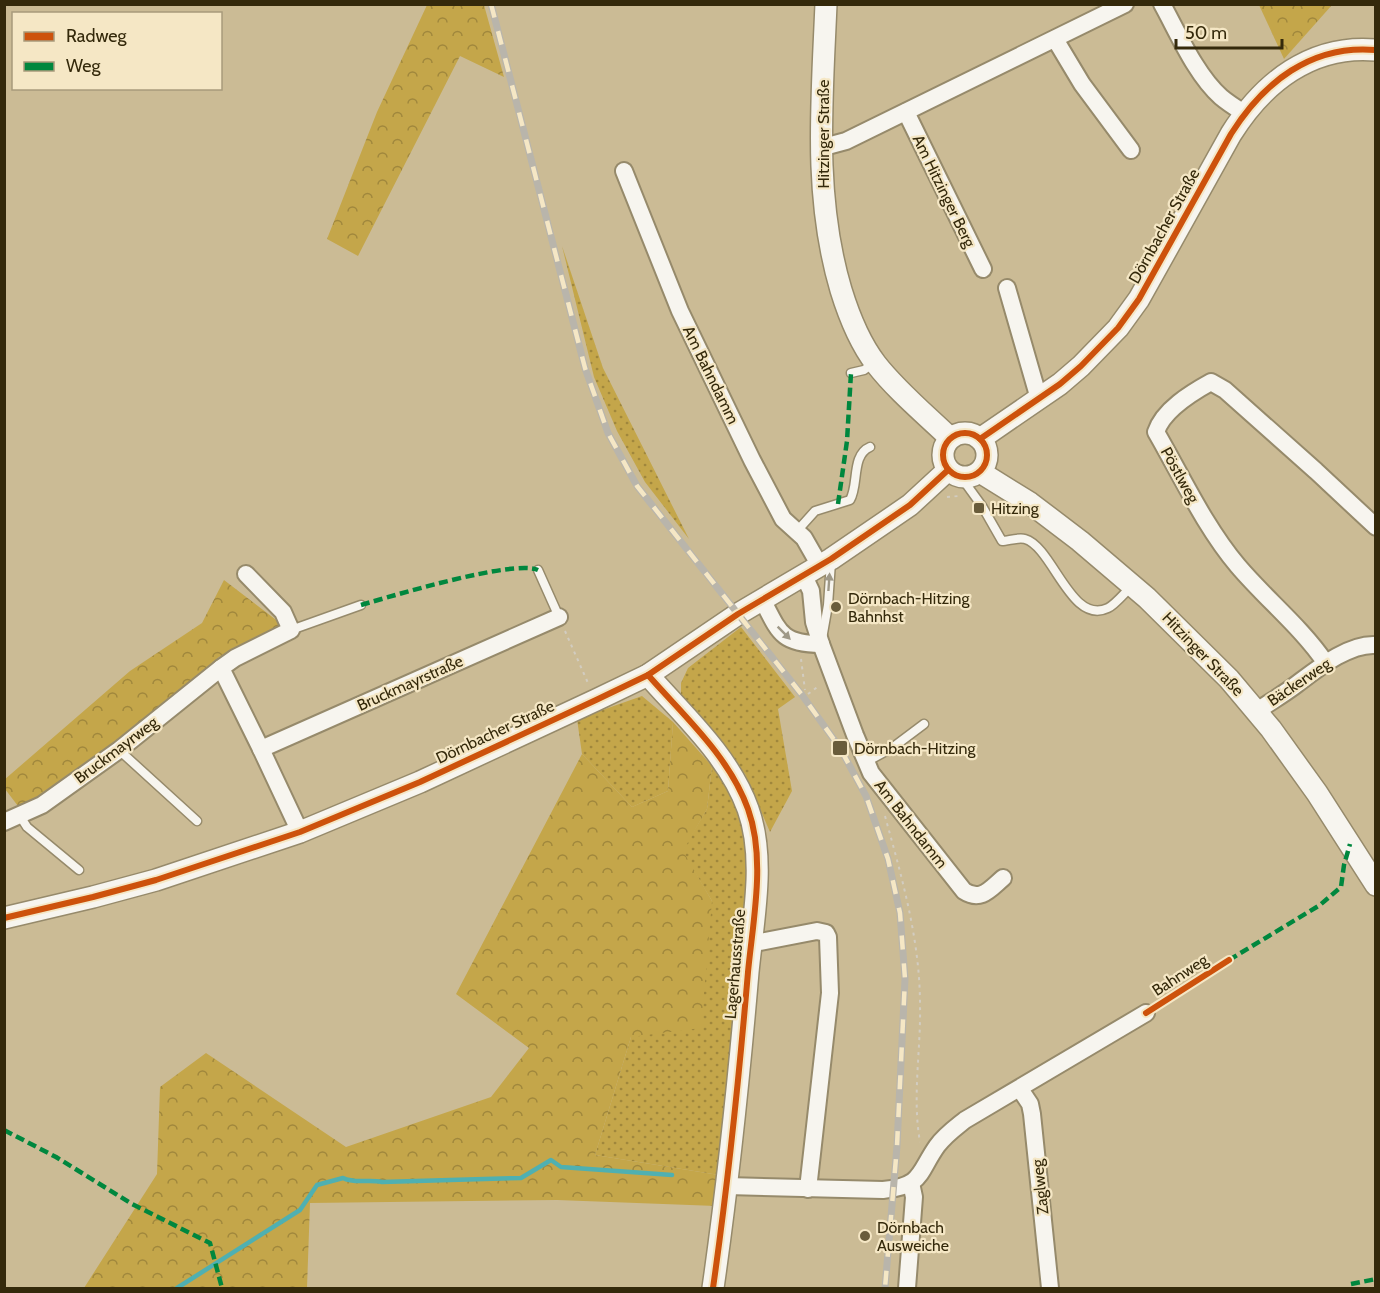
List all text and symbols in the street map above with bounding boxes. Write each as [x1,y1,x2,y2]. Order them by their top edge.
legend [12,12,222,90]
scale bar [1176,12,1282,50]
text: 50 m [1185,22,1227,44]
text: Radweg [66,25,128,47]
text: Weg [66,55,102,77]
street label: Hitzinger Straße [814,79,833,189]
street label: Am Hitzinger Berg [909,132,980,251]
street label: Dörnbacher Straße [1125,165,1203,287]
street label: Am Bahndamm [679,323,743,427]
street label: Pöstlweg [1157,444,1204,507]
place label: Hitzing [991,499,1040,518]
marker: Hitzing [972,501,986,515]
one-way arrow [825,572,834,591]
place label: Dörnbach-Hitzing Bahnhst [848,589,970,626]
marker: Dörnbach-Hitzing Bahnhst [829,600,843,614]
street label: Hitzinger Straße [1158,608,1248,700]
one-way arrow [776,626,791,640]
street label: Bruckmayrstraße [354,651,466,715]
street label: Bäckerweg [1264,653,1335,710]
street label: Dörnbacher Straße [433,696,557,768]
street label: Bruckmayrweg [71,712,162,788]
marker: Dörnbach-Hitzing [831,739,849,757]
place label: Dörnbach-Hitzing [854,739,976,758]
street label: Am Bahndamm [871,776,951,872]
street label: Lagerhausstraße [721,908,749,1020]
street label: Bahnweg [1149,949,1212,1000]
street label: Zaglweg [1028,1157,1052,1216]
place label: Dörnbach Ausweiche [877,1218,949,1255]
marker: Dörnbach Ausweiche [858,1229,872,1243]

